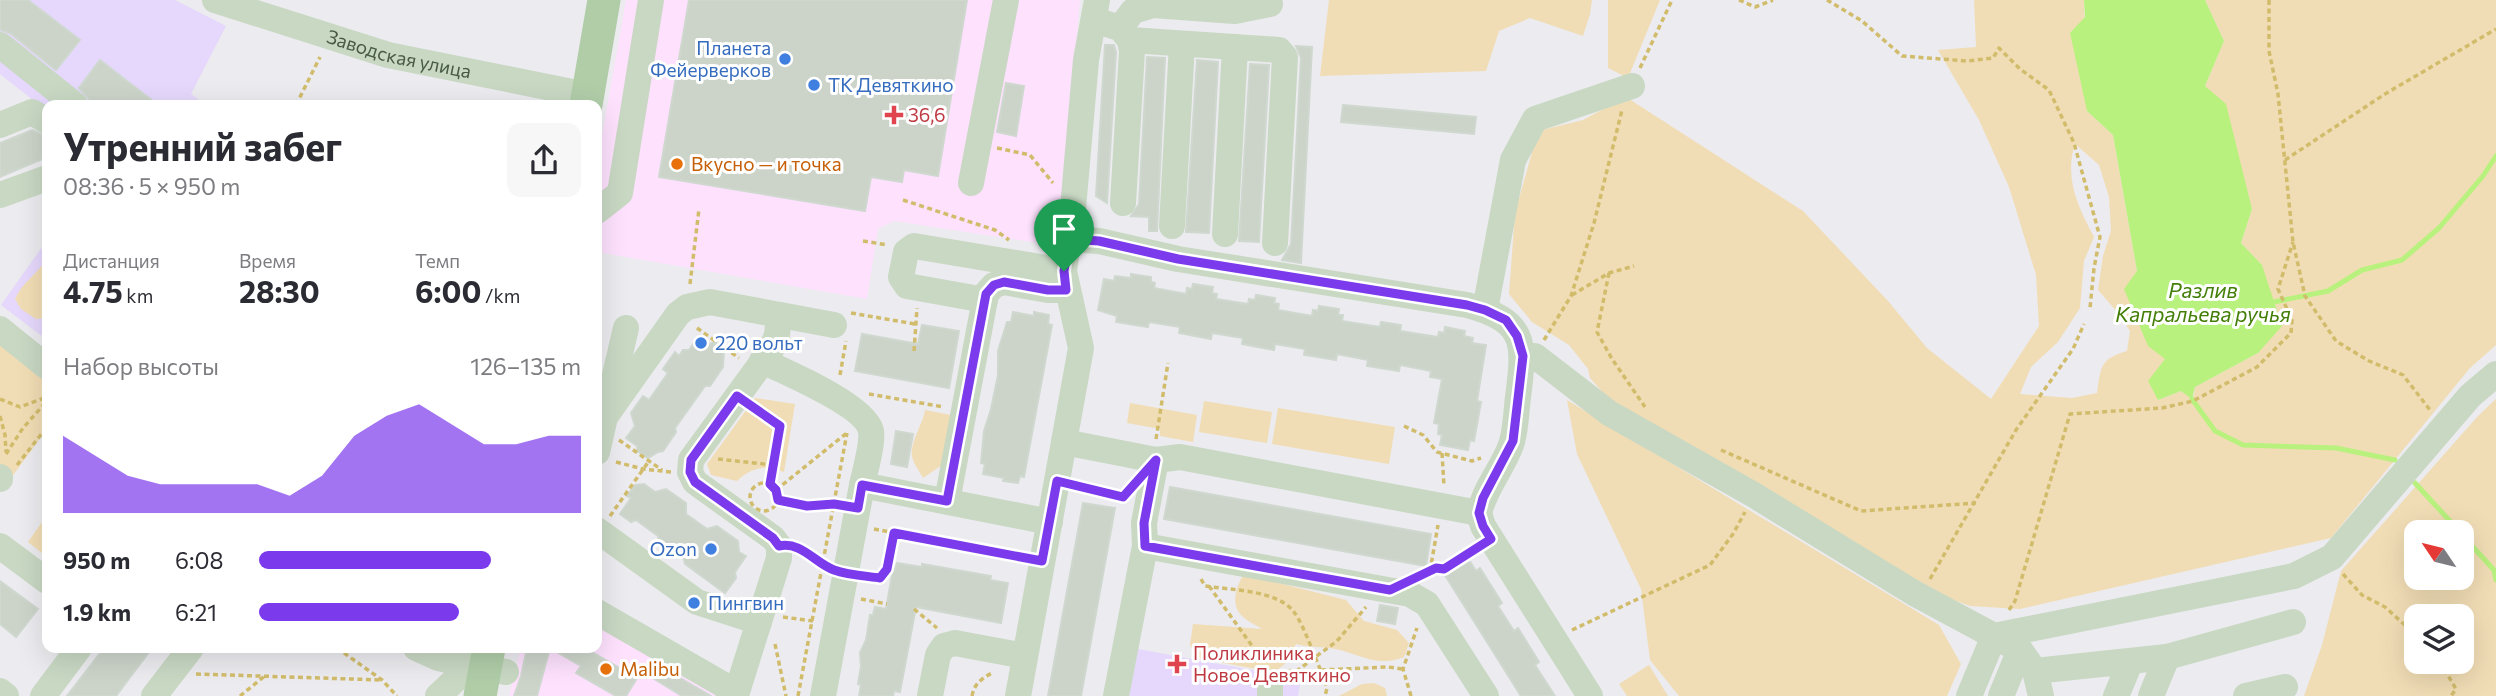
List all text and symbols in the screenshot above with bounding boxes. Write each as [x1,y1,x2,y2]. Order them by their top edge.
street label: Заводская улица [324,24,473,82]
place label: Планета Фейерверков [650,36,771,81]
marker: Планета Фейерверков [777,51,793,67]
place label: ТК Девяткино [828,73,954,96]
marker: ТК Девяткино [806,77,822,93]
place label: 36,6 [908,103,946,126]
marker: 36,6 [886,107,902,123]
text: Утренний забег [63,122,342,169]
button: share [507,123,581,197]
place label: Вкусно — и точка [691,152,842,175]
marker: Вкусно — и точка [669,156,685,172]
text: 08:36 · 5 × 950 m [63,172,240,200]
pin [1034,199,1094,271]
icon: arrive [1045,210,1083,248]
text: Дистанция [63,249,160,272]
text: Время [239,249,296,272]
text: Темп [415,249,460,272]
text: 4.75 [63,272,123,309]
text: 28:30 [239,272,320,309]
text: 6:00 [415,272,481,309]
water label: Разлив Капральева ручья [2115,277,2291,326]
text: km [123,284,153,307]
text: /km [481,284,520,307]
place label: 220 вольт [715,331,803,354]
marker: 220 вольт [693,335,709,351]
text: Набор высоты [63,352,219,380]
text: 126–135 m [470,352,581,380]
north arrow [2404,520,2474,590]
map controls [2404,520,2474,674]
place label: Ozon [650,537,697,560]
marker: Ozon [703,541,719,557]
text: 950 m [63,546,130,574]
text: 6:08 [175,546,223,574]
place label: Пингвин [708,591,784,614]
marker: Пингвин [686,595,702,611]
text: 1.9 km [63,598,131,626]
text: 6:21 [175,598,217,626]
button: layers [2404,604,2474,674]
place label: Поликлиника Новое Девяткино [1193,641,1351,686]
marker: Поликлиника Новое Девяткино [1167,654,1187,674]
place label: Malibu [620,657,680,680]
marker: Malibu [598,661,614,677]

